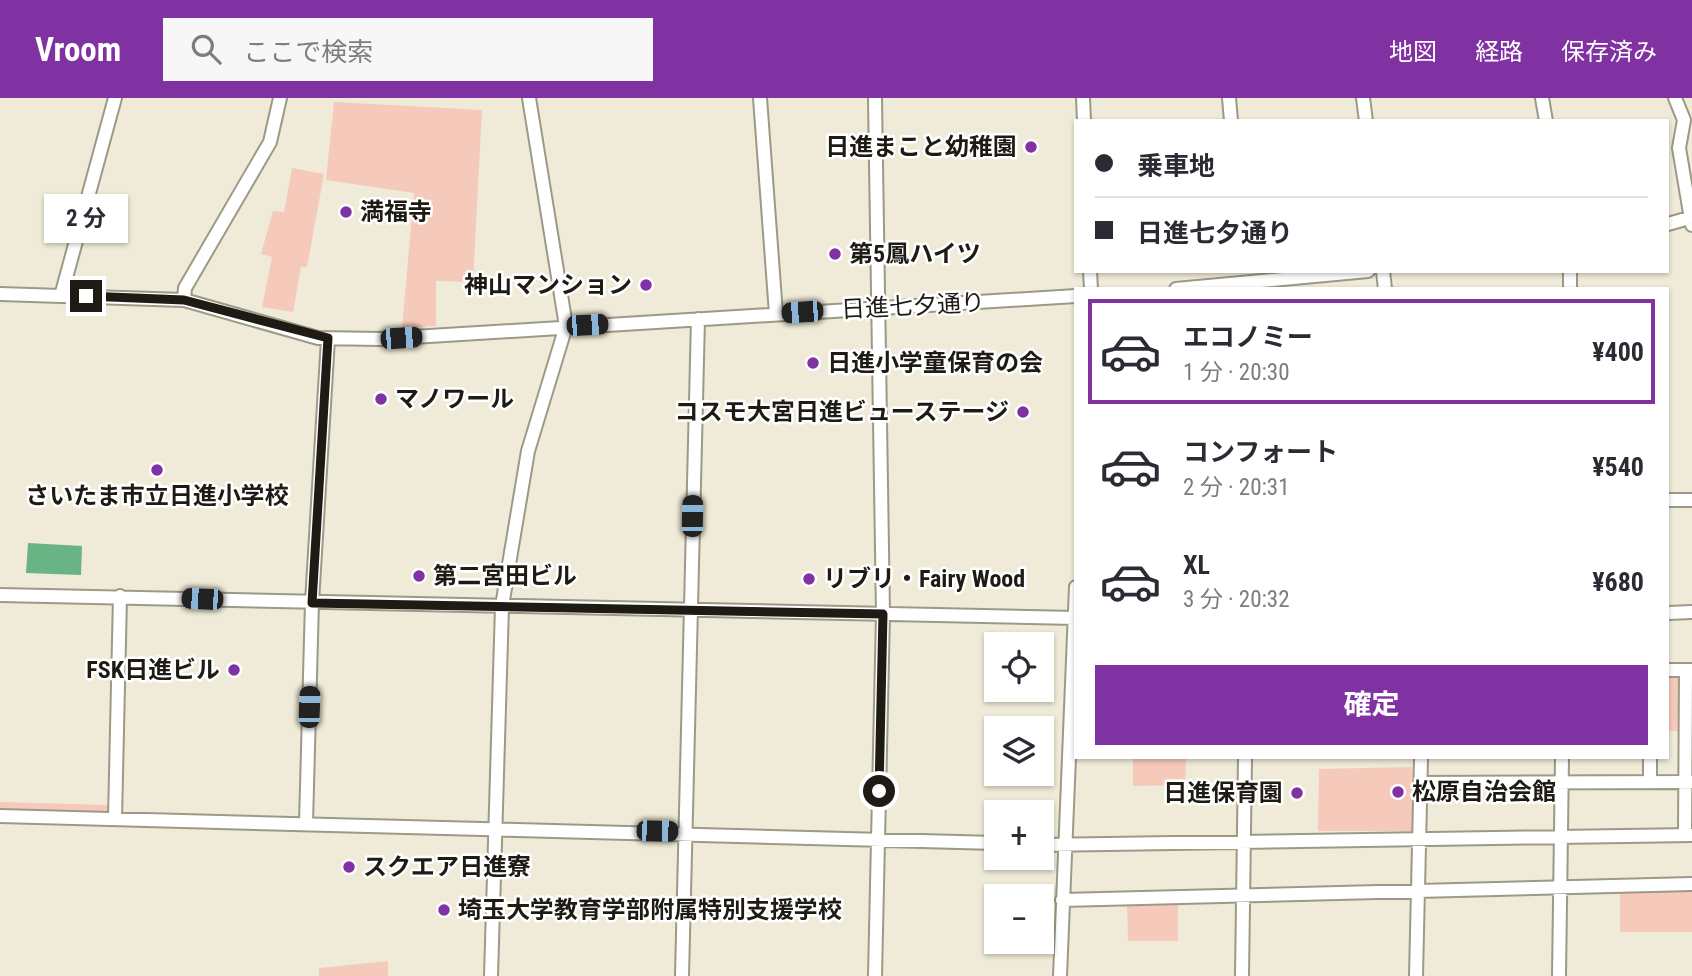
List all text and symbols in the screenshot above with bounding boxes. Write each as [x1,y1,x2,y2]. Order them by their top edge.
search box [163,18,653,81]
text: Vroom [35,30,121,69]
icon: search [187,30,225,68]
text: ここで検索 [243,37,373,67]
text: 地図 [1389,38,1437,66]
text: 経路 [1475,38,1523,66]
text: 保存済み [1561,38,1657,66]
place label: 日進まこと幼稚園 [825,133,1017,161]
marker: 日進まこと幼稚園 [1023,139,1039,155]
text: 乗車地 [1137,151,1215,181]
callout: 2 分 [44,194,128,244]
place label: 満福寺 [360,198,432,226]
marker: 満福寺 [338,204,354,220]
text: 2 分 [66,205,106,232]
text: 日進七夕通り [1137,218,1293,248]
place label: 第5鳳ハイツ [849,240,981,268]
marker: 第5鳳ハイツ [827,246,843,262]
place label: 神山マンション [464,271,632,299]
marker: 神山マンション [638,277,654,293]
route end [70,280,102,312]
street label: 日進七夕通り [840,288,986,324]
car [781,300,824,324]
car [566,313,609,337]
icon: car [1099,320,1162,383]
text: エコノミー [1183,322,1313,352]
car [380,326,423,350]
text: ¥400 [1592,337,1644,367]
place label: 日進小学童保育の会 [827,349,1043,377]
marker: 日進小学童保育の会 [805,355,821,371]
text: 1 分 · 20:30 [1183,359,1290,386]
place label: マノワール [395,385,514,413]
marker: マノワール [373,391,389,407]
place label: コスモ大宮日進ビューステージ [675,398,1009,426]
marker: コスモ大宮日進ビューステージ [1015,404,1031,420]
icon: car [1099,435,1162,498]
text: コンフォート [1183,437,1338,467]
text: ¥540 [1592,452,1644,482]
marker: さいたま市立日進小学校 [149,462,165,478]
text: 2 分 · 20:31 [1183,474,1290,501]
place label: さいたま市立日進小学校 [25,482,289,510]
car [682,495,703,537]
icon: car [1099,550,1162,613]
text: XL [1183,550,1210,580]
place label: 第二宮田ビル [433,562,577,590]
place label: リブリ・Fairy Wood [823,565,1025,593]
text: ¥680 [1592,567,1644,597]
marker: 第二宮田ビル [411,568,427,584]
marker: リブリ・Fairy Wood [801,571,817,587]
text: 3 分 · 20:32 [1183,586,1290,613]
car [181,588,224,610]
map controls [984,632,1054,954]
button: locate [984,632,1054,702]
place label: FSK日進ビル [86,656,220,684]
marker: FSK日進ビル [226,662,242,678]
button: 確定 [1095,665,1648,745]
car [298,686,321,728]
button: layers [984,716,1054,786]
route start [863,775,895,807]
place label: 松原自治会館 [1412,778,1556,806]
place label: 日進保育園 [1163,779,1283,807]
marker: 松原自治会館 [1390,784,1406,800]
marker: 日進保育園 [1289,785,1305,801]
button: + [984,800,1054,870]
car [636,820,679,842]
place label: スクエア日進寮 [363,853,531,881]
marker: スクエア日進寮 [341,859,357,875]
button: − [984,884,1054,954]
place label: 埼玉大学教育学部附属特別支援学校 [458,896,842,924]
marker: 埼玉大学教育学部附属特別支援学校 [436,902,452,918]

